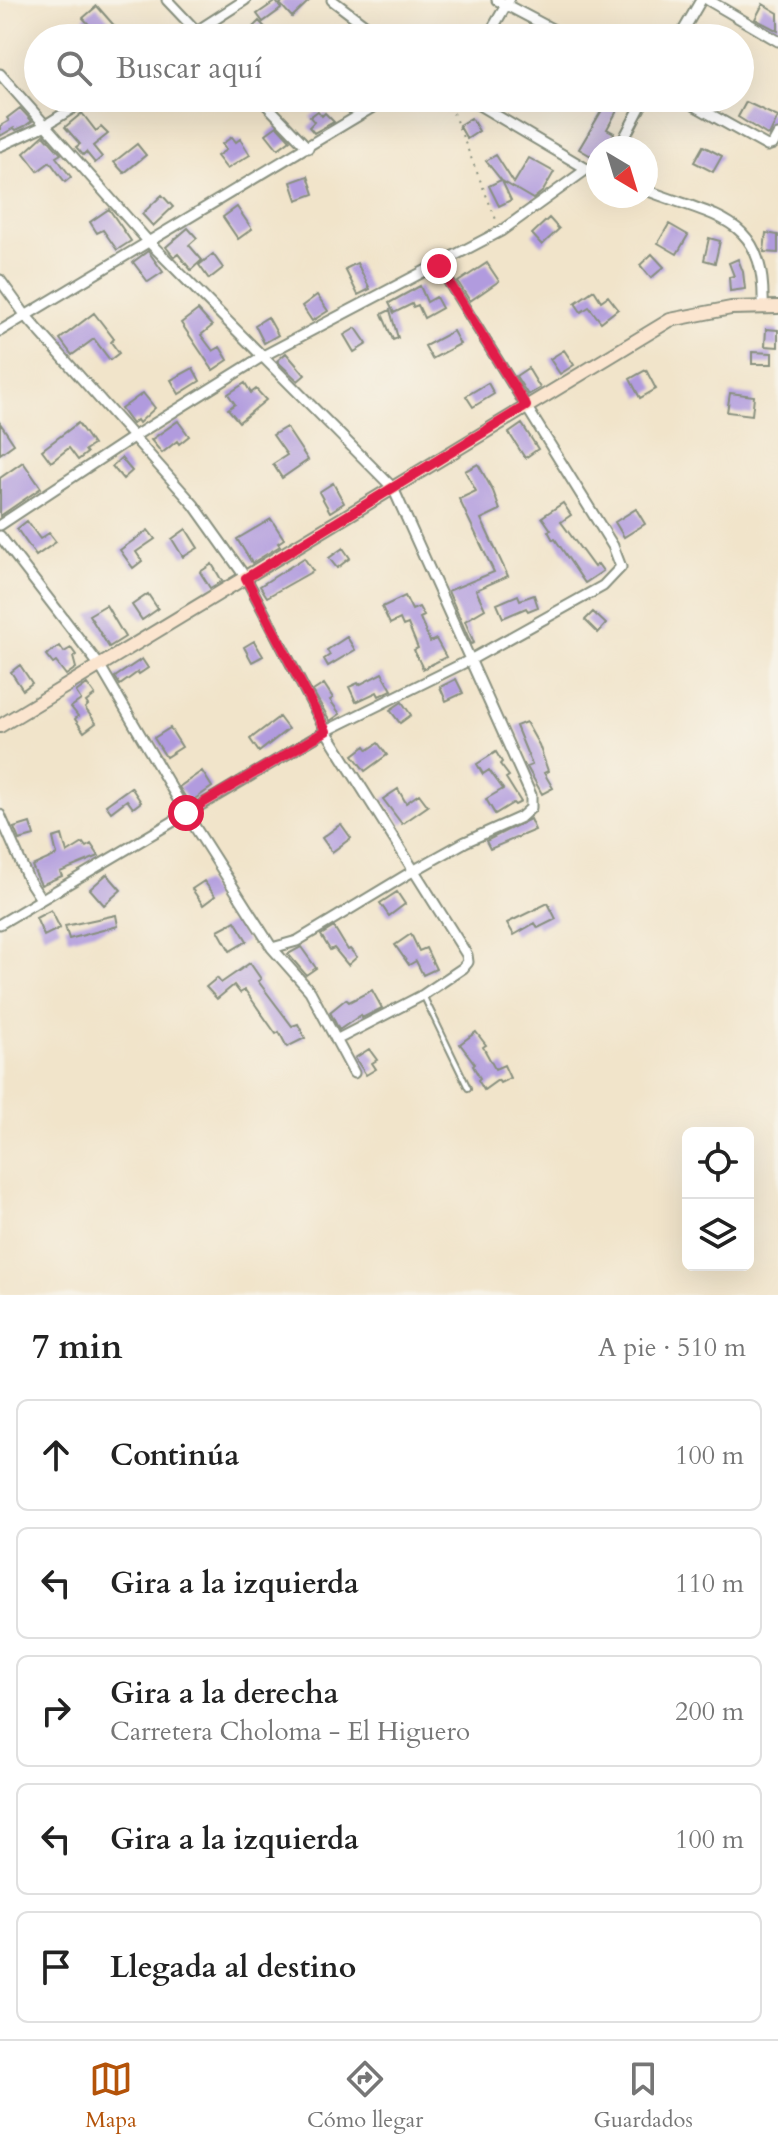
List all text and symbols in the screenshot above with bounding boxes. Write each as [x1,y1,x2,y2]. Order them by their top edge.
search box [24,24,754,112]
icon: search [52,46,96,90]
text: Buscar aquí [116,48,262,89]
north arrow [586,136,658,208]
route end [421,248,457,284]
route start [168,795,204,831]
map controls [682,1127,754,1271]
button: locate [682,1127,754,1199]
button: layers [682,1199,754,1271]
text: 7 min [32,1324,123,1370]
text: A pie · 510 m [598,1330,746,1365]
icon: ahead [34,1433,78,1477]
text: Continúa [110,1435,240,1476]
text: 100 m [675,1438,744,1473]
icon: left [34,1561,78,1605]
text: Gira a la izquierda [110,1563,359,1604]
text: 110 m [675,1566,744,1601]
text: Gira a la derecha [110,1673,339,1714]
icon: right [34,1689,78,1733]
text: 200 m [675,1694,744,1729]
text: Carretera Choloma - El Higuero [110,1714,470,1749]
icon: left [34,1817,78,1861]
text: Gira a la izquierda [110,1819,359,1860]
text: 100 m [675,1822,744,1857]
icon: arrive [34,1945,78,1989]
text: Llegada al destino [110,1947,356,1988]
tab: Mapa [85,2057,137,2135]
tab: Cómo llegar [307,2057,423,2135]
tab: Guardados [594,2057,693,2135]

